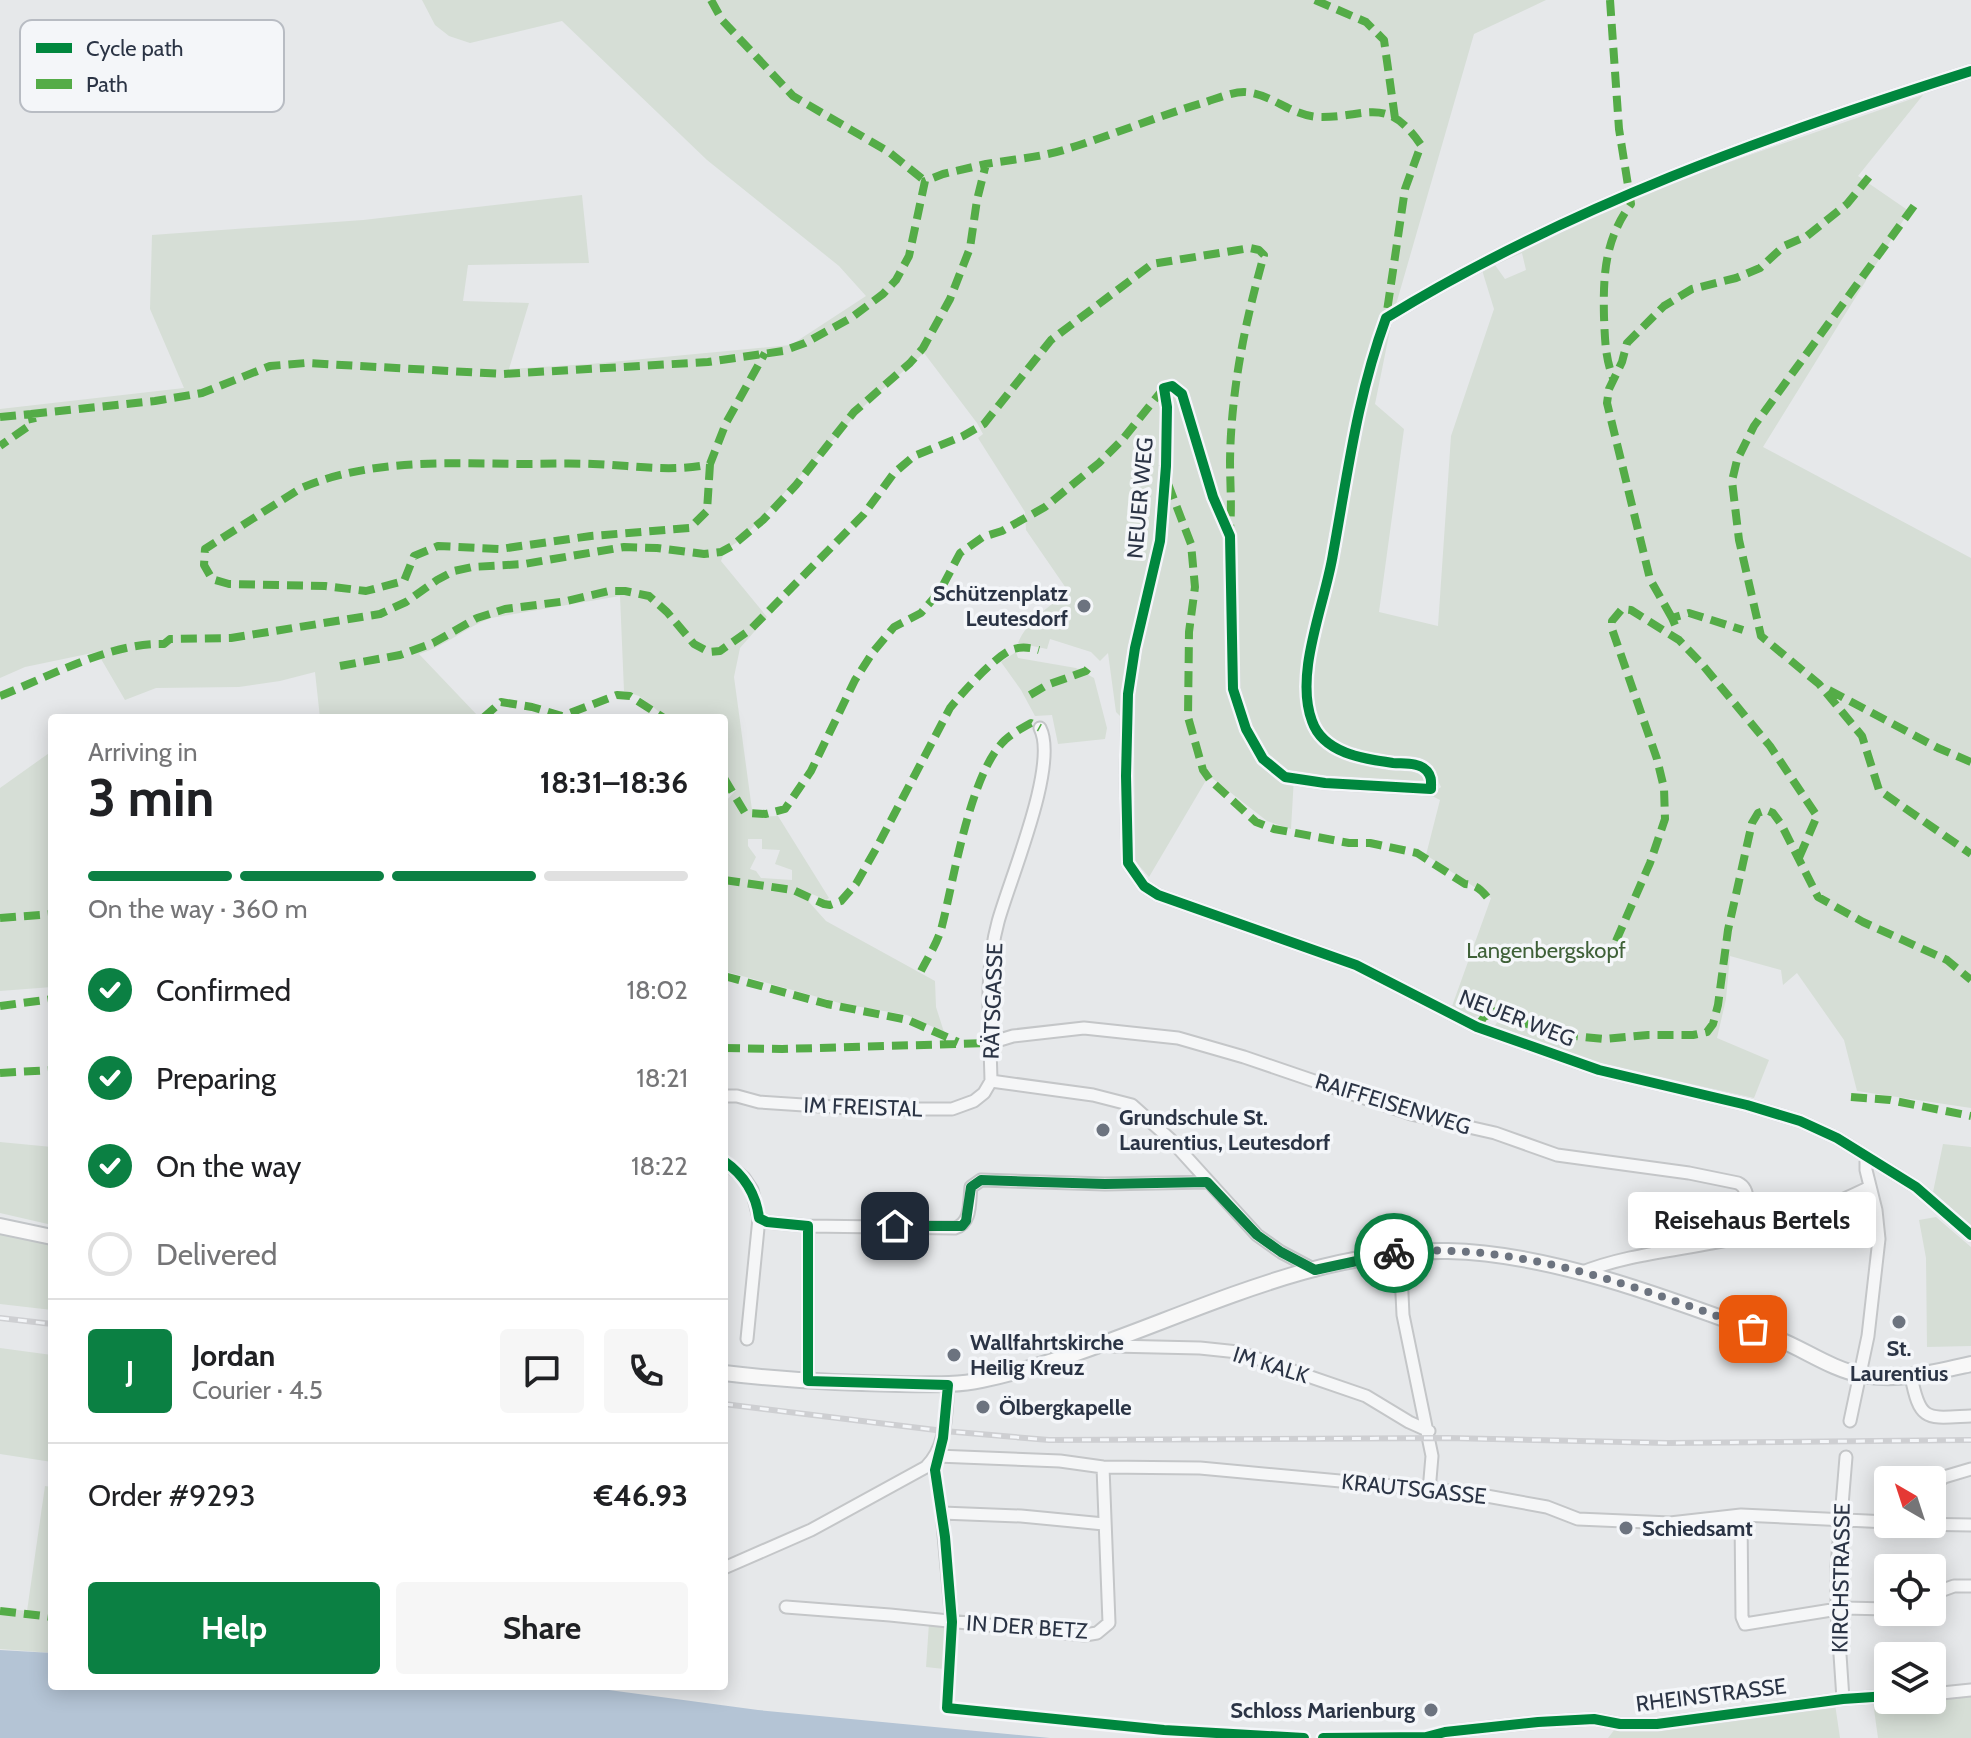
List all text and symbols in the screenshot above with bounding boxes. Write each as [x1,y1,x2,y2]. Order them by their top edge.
legend [20,20,284,112]
text: Cycle path [86,35,184,62]
text: Path [86,71,128,98]
street label: NEUER WEG [1121,436,1159,560]
place label: Schützenplatz Leutesdorf [933,580,1069,632]
marker: Schützenplatz Leutesdorf [1075,597,1093,615]
text: Arriving in [88,736,198,768]
text: 18:31–18:36 [540,764,688,801]
text: 3 min [88,766,214,829]
text: On the way · 360 m [88,893,308,925]
park label: Langenbergskopf [1466,937,1626,964]
street label: RÄTSGASSE [977,942,1009,1060]
icon: check [88,968,132,1012]
text: Confirmed [156,972,291,1009]
text: 18:02 [627,974,688,1006]
street label: NEUER WEG [1455,984,1579,1052]
icon: check [88,1056,132,1100]
text: Preparing [156,1060,276,1097]
text: 18:21 [636,1062,688,1094]
street label: RAIFFEISENWEG [1312,1068,1474,1140]
street label: IM FREISTAL [803,1091,923,1123]
place label: Grundschule St. Laurentius, Leutesdorf [1119,1104,1331,1156]
marker: Grundschule St. Laurentius, Leutesdorf [1094,1121,1112,1139]
icon: check [88,1144,132,1188]
text: On the way [156,1148,301,1185]
text: 18:22 [631,1150,688,1182]
pin [861,1192,929,1260]
callout: Reisehaus Bertels [1629,1193,1877,1249]
icon: home [873,1204,917,1248]
text: Reisehaus Bertels [1654,1204,1850,1236]
courier [1354,1213,1434,1293]
icon: bike [1372,1231,1416,1275]
text: Delivered [156,1236,277,1273]
pin [1719,1295,1787,1363]
icon: bag [1731,1307,1775,1351]
marker: St. Laurentius [1890,1313,1908,1331]
button: chat [500,1329,584,1413]
button: phone [604,1329,688,1413]
place label: Wallfahrtskirche Heilig Kreuz [970,1329,1124,1381]
place label: St. Laurentius [1850,1335,1948,1387]
text: Jordan [192,1337,275,1374]
street label: IM KALK [1230,1341,1313,1389]
marker: Wallfahrtskirche Heilig Kreuz [945,1346,963,1364]
text: J [126,1353,134,1390]
text: Courier · 4.5 [192,1374,323,1406]
place label: Ölbergkapelle [999,1394,1132,1421]
marker: Ölbergkapelle [974,1398,992,1416]
north arrow [1874,1466,1946,1538]
map controls [1874,1466,1946,1714]
street label: KRAUTSGASSE [1340,1468,1488,1510]
text: Order #9293 [88,1477,255,1514]
text: €46.93 [594,1477,688,1514]
street label: KIRCHSTRASSE [1826,1503,1856,1653]
place label: Schiedsamt [1642,1515,1753,1542]
marker: Schiedsamt [1617,1519,1635,1537]
button: locate [1874,1554,1946,1626]
button: Help [88,1582,380,1674]
button: Share [396,1582,688,1674]
street label: IN DER BETZ [965,1609,1089,1645]
button: layers [1874,1642,1946,1714]
street label: RHEINSTRASSE [1634,1672,1788,1718]
place label: Schloss Marienburg [1230,1697,1415,1724]
marker: Schloss Marienburg [1422,1701,1440,1719]

